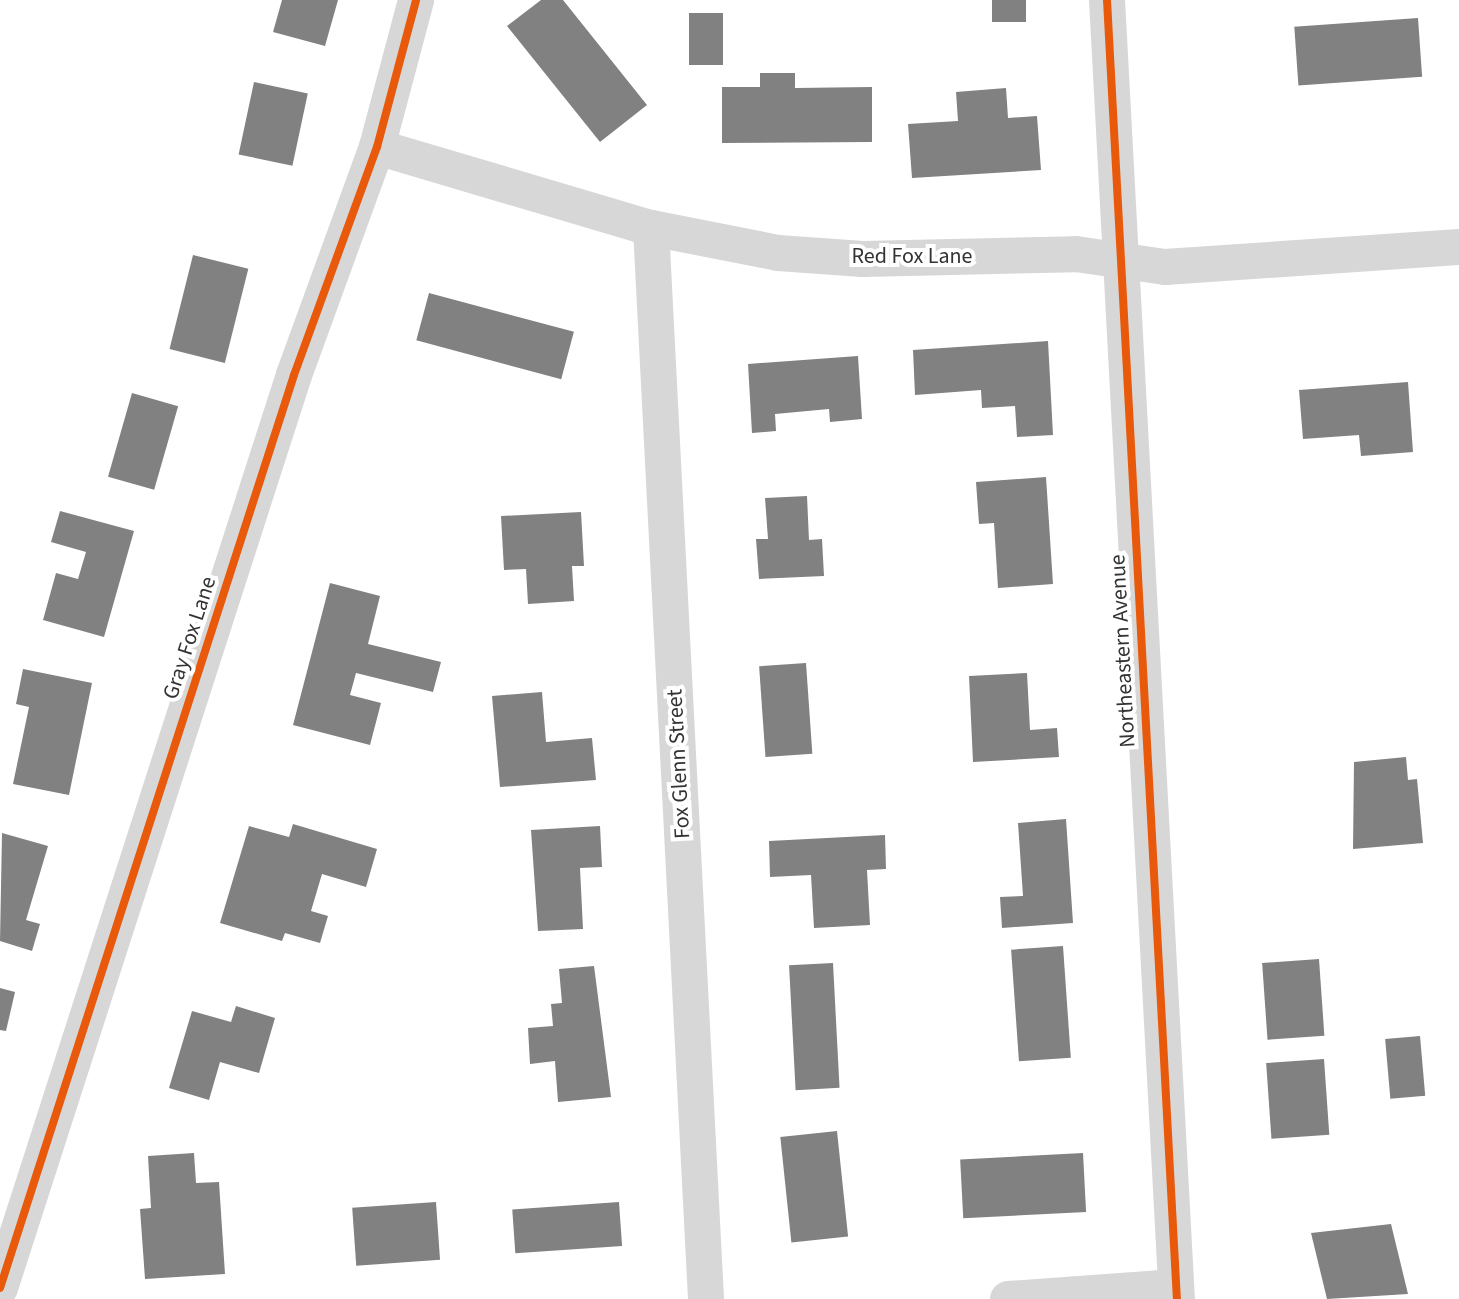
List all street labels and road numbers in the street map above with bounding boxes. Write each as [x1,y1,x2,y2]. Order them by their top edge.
street label: Red Fox Lane [852,244,972,270]
street label: Northeastern Avenue [1105,554,1141,748]
street label: Gray Fox Lane [158,573,222,703]
street label: Fox Glenn Street [662,688,696,840]

